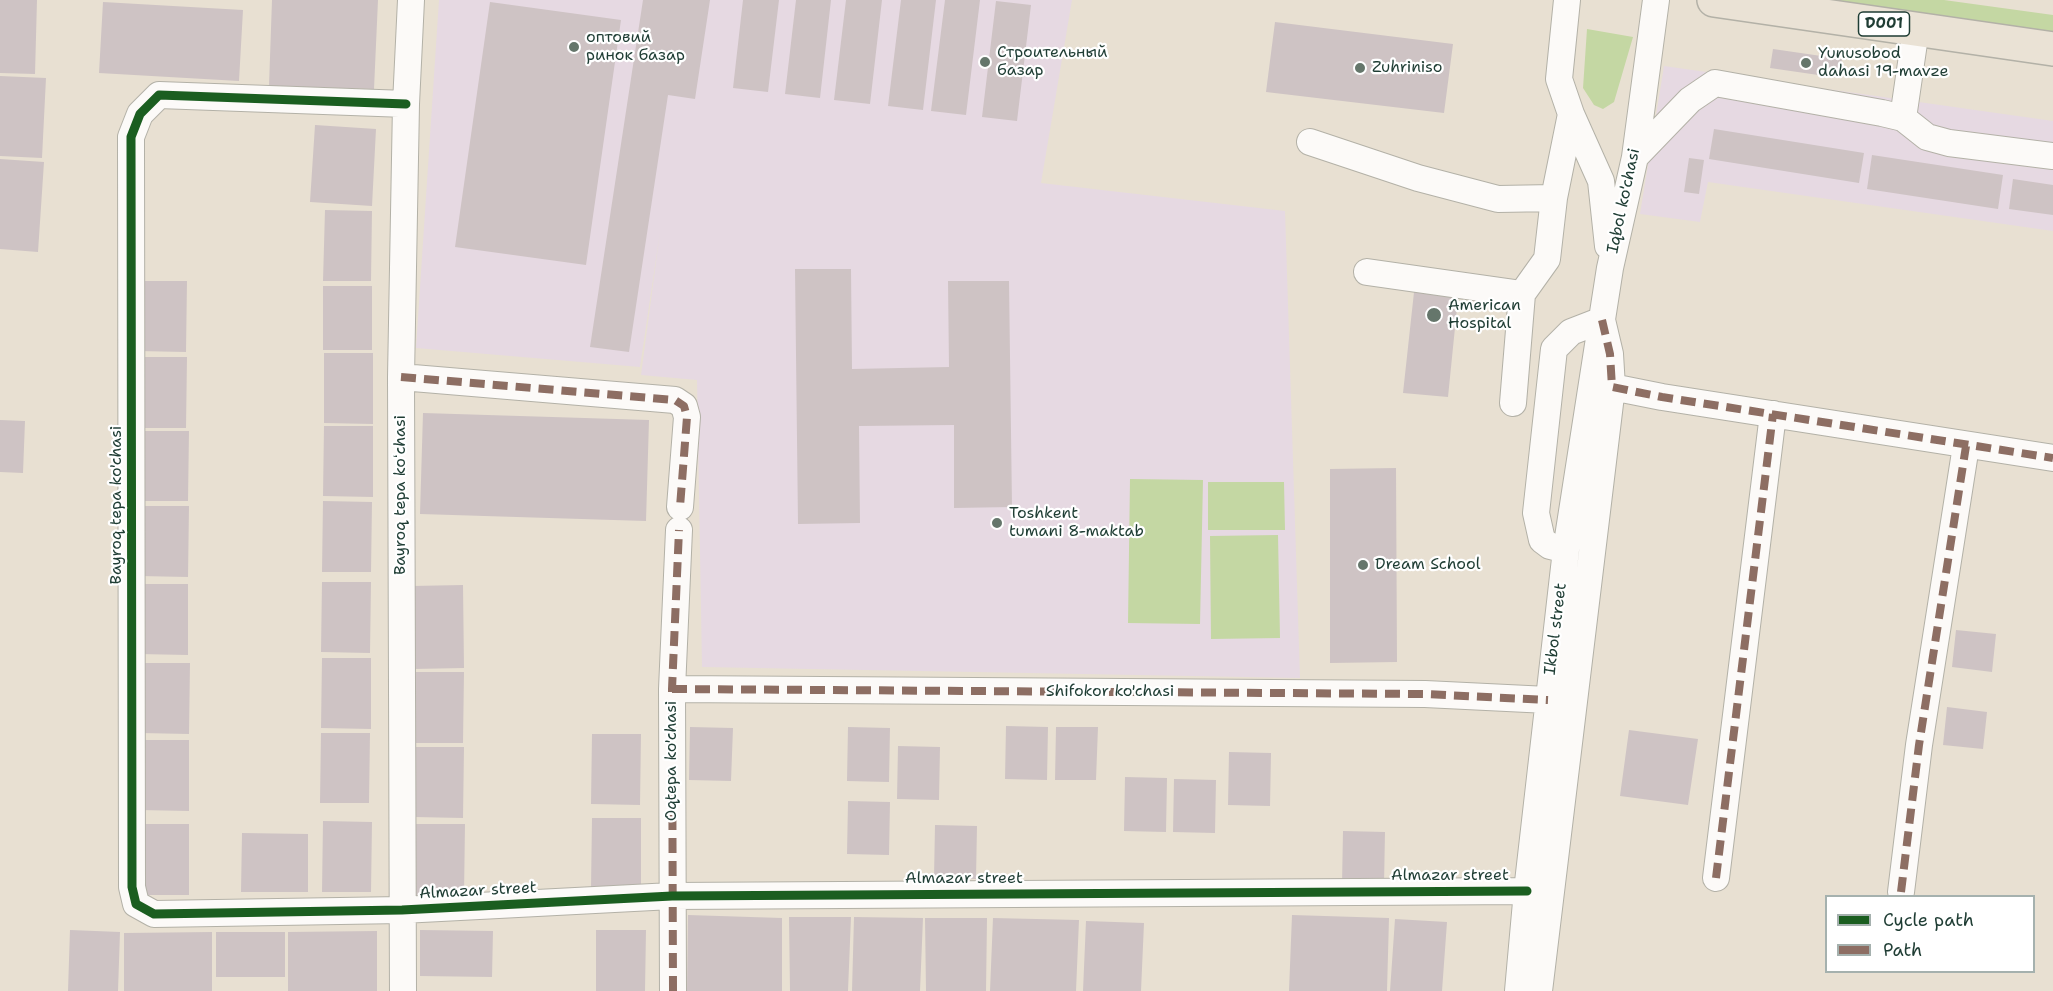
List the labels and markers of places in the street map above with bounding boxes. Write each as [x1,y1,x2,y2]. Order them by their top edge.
place label: оптовий ринок базар [586,28,685,66]
marker: оптовий ринок базар [567,40,581,54]
place label: Строительный базар [997,43,1107,81]
place label: Yunusobod dahasi 19-mavze [1818,44,1949,82]
marker: Строительный базар [978,55,992,69]
marker: Yunusobod dahasi 19-mavze [1799,56,1813,70]
place label: Zuhriniso [1372,58,1442,78]
marker: Zuhriniso [1353,61,1367,75]
place label: American Hospital [1448,296,1521,334]
marker: American Hospital [1425,306,1443,324]
place label: Toshkent tumani 8-maktab [1009,504,1144,542]
marker: Toshkent tumani 8-maktab [990,516,1004,530]
place label: Dream School [1375,555,1481,575]
marker: Dream School [1356,558,1370,572]

